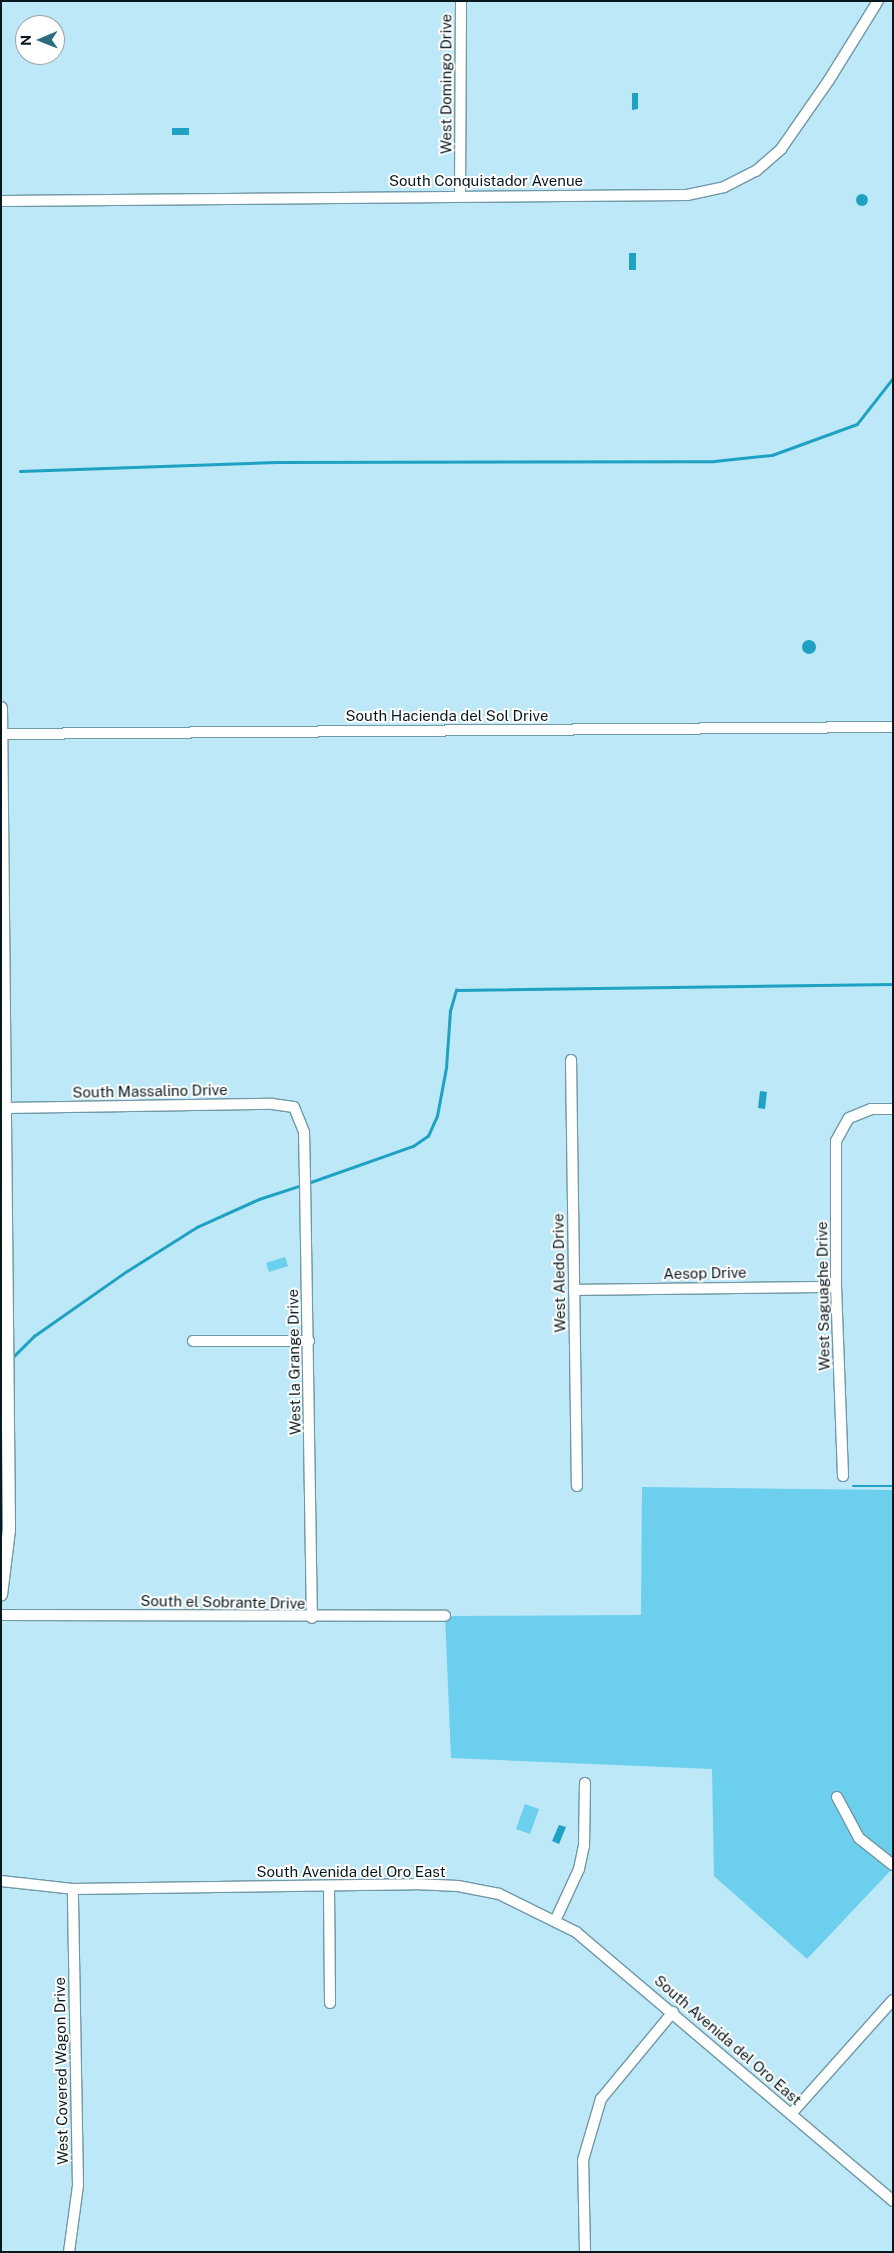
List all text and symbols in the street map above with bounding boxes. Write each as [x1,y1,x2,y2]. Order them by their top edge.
street label: West Domingo Drive [437,14,455,154]
north arrow [15,15,65,65]
text: N [18,35,34,46]
street label: South Conquistador Avenue [389,172,583,190]
street label: South Hacienda del Sol Drive [345,707,549,725]
street label: South Massalino Drive [72,1081,228,1101]
street label: West Aledo Drive [549,1213,569,1333]
street label: West Saguaghe Drive [813,1221,833,1371]
street label: Aesop Drive [663,1263,747,1283]
street label: West la Grange Drive [284,1289,304,1435]
street label: South el Sobrante Drive [140,1592,306,1612]
street label: South Avenida del Oro East [256,1863,446,1881]
street label: South Avenida del Oro East [651,1971,805,2109]
street label: West Covered Wagon Drive [50,1977,72,2165]

